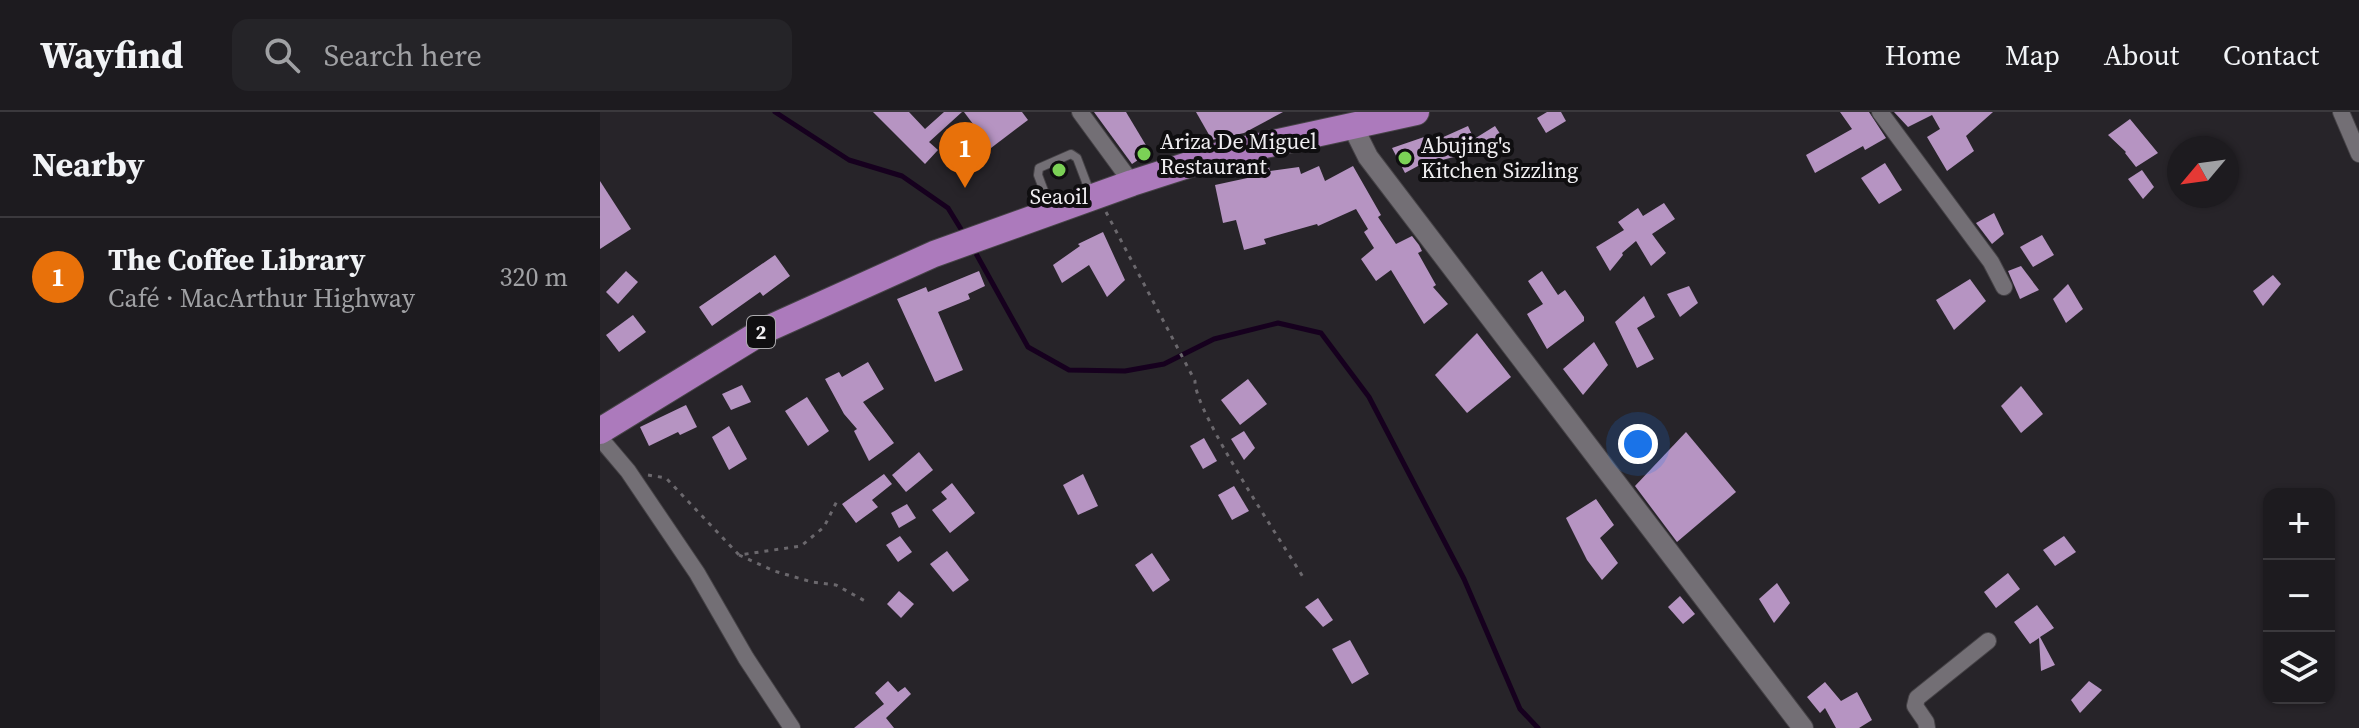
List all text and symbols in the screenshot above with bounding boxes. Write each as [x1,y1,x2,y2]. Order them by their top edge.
search box [232,19,792,91]
text: Wayfind [40,29,184,81]
icon: search [260,33,304,77]
text: Search here [324,35,482,76]
text: Home [1885,36,1961,74]
text: Map [2005,36,2060,74]
text: About [2104,36,2179,74]
text: Contact [2223,36,2319,74]
pin: 1 [939,122,991,188]
place label: Ariza De Miguel Restaurant [1160,126,1317,181]
place label: Abujing's Kitchen Sizzling [1421,130,1579,185]
north arrow [2167,136,2239,208]
text: Nearby [32,141,145,187]
marker: Ariza De Miguel Restaurant [1135,145,1153,163]
marker: Abujing's Kitchen Sizzling [1396,149,1414,167]
marker: Seaoil [1050,161,1068,179]
place label: Seaoil [1030,181,1088,211]
text: The Coffee Library [108,239,366,280]
text: 1 [51,259,65,295]
text: 320 m [500,259,568,295]
text: Café · MacArthur Highway [108,280,415,316]
road number: 2 [747,316,775,348]
your location [1618,424,1658,464]
map controls [2263,488,2335,704]
button: + [2263,488,2335,560]
button: − [2263,560,2335,632]
button: layers [2263,632,2335,704]

